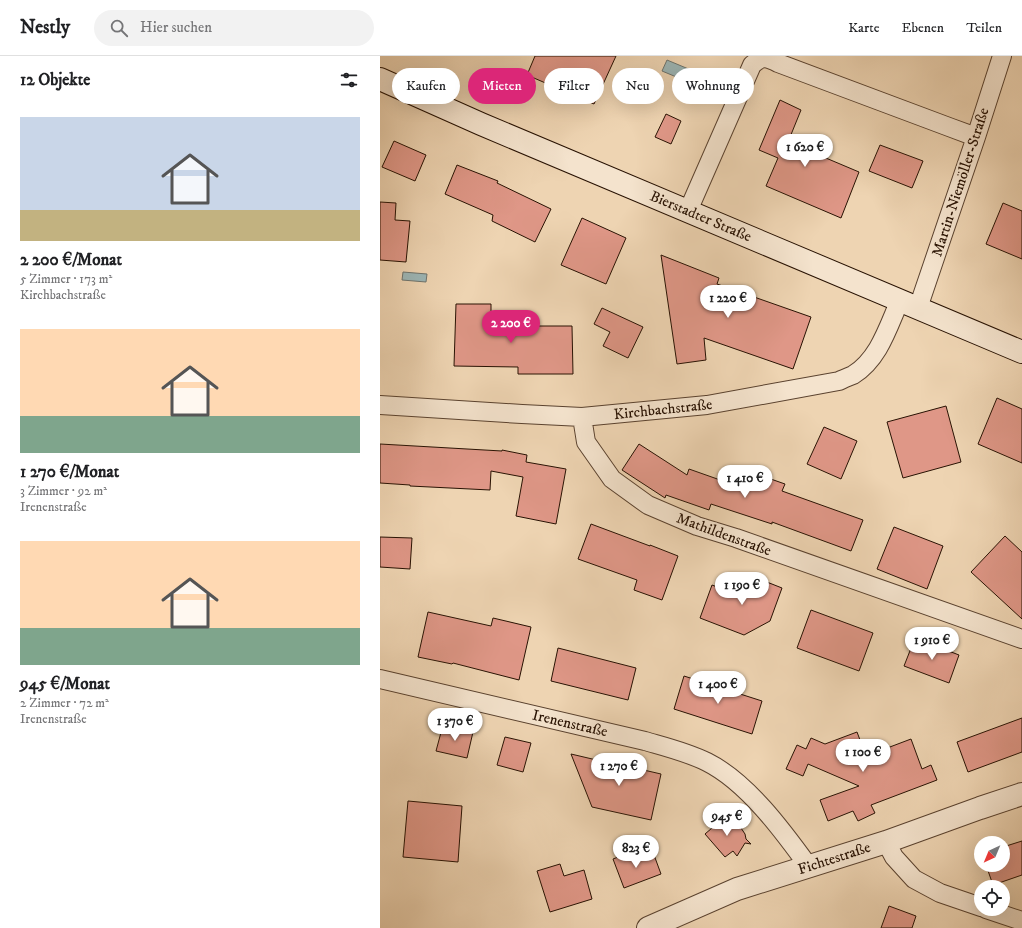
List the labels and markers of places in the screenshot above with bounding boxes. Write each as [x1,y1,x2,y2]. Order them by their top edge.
pin: 1 620 € [768,134,842,168]
pin: 1 220 € [691,285,765,319]
pin: 2 200 € [474,310,548,344]
pin: 1 410 € [708,465,782,499]
pin: 1 190 € [705,572,779,606]
pin: 1 910 € [895,627,969,661]
pin: 1 400 € [681,671,755,705]
pin: 1 370 € [418,708,492,742]
pin: 1 100 € [826,739,900,773]
pin: 1 270 € [582,753,656,787]
pin: 945 € [699,803,755,837]
pin: 823 € [608,835,664,869]

